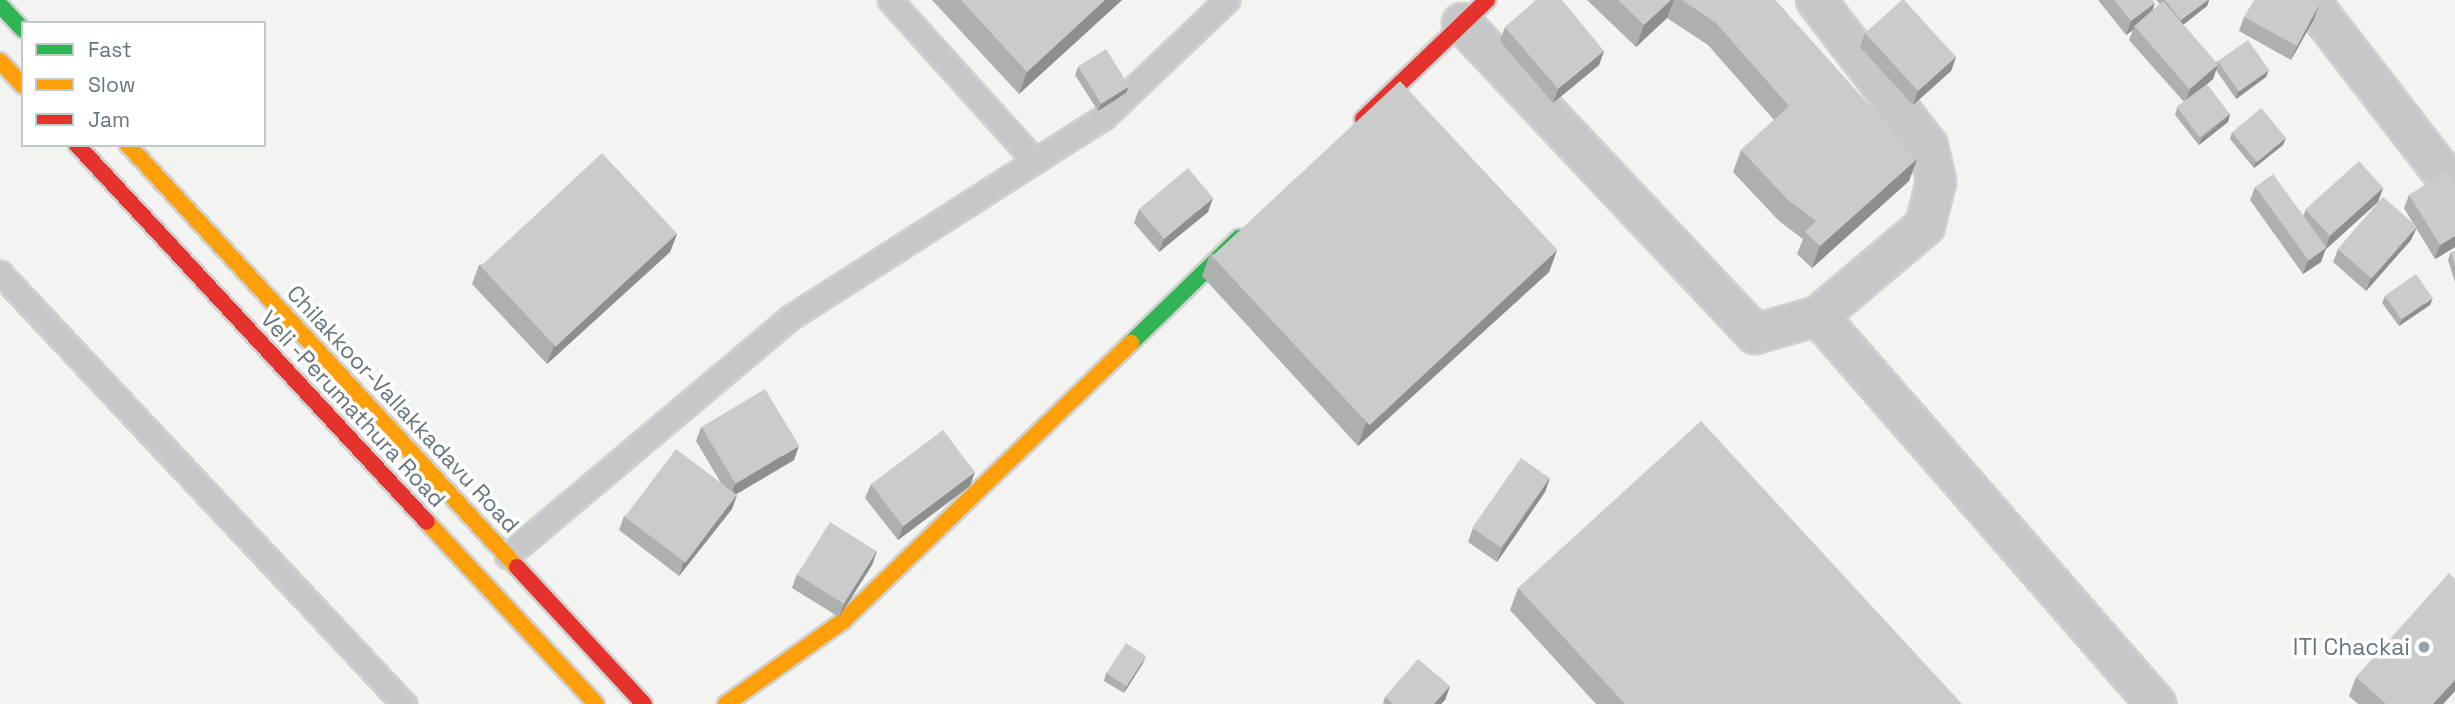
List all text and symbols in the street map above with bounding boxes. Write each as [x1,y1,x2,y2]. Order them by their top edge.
legend [21,21,266,147]
text: Fast [88,36,132,63]
text: Slow [88,71,136,98]
text: Jam [88,106,130,133]
street label: Chilakkoor-Vallakkadavu Road [281,280,525,538]
street label: Veli -Perumathura Road [255,305,451,513]
place label: ITI Chackai [2293,633,2410,661]
marker: ITI Chackai [2416,639,2432,655]

